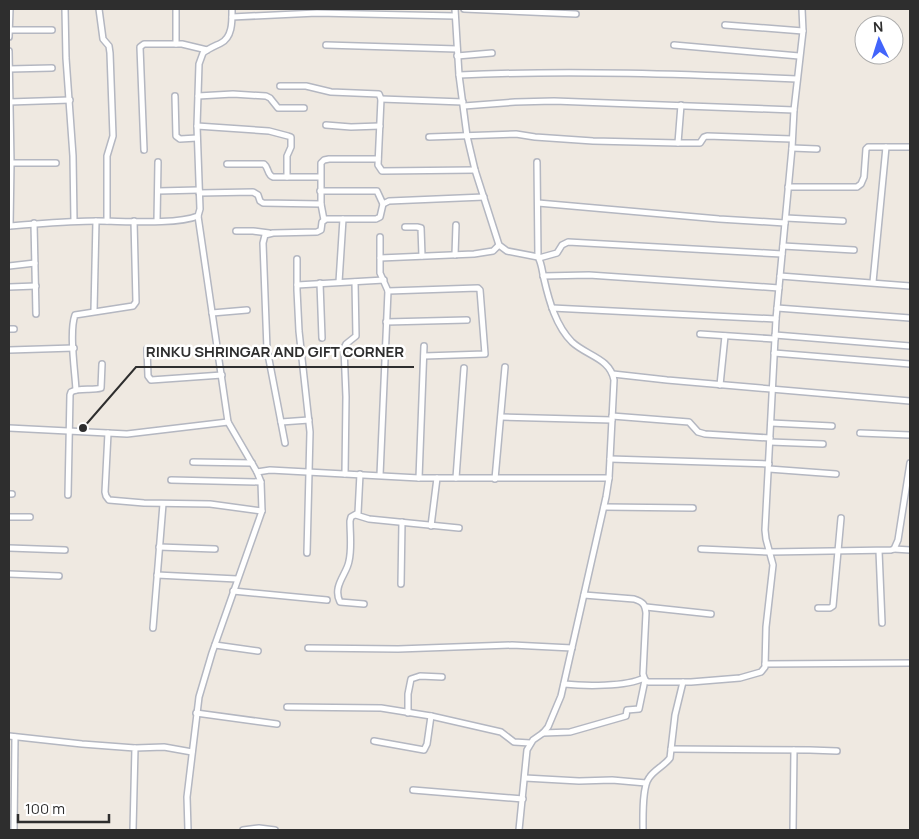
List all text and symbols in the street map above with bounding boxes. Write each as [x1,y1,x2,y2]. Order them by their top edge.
north arrow [854,15,904,65]
text: N [872,17,884,36]
callout: RINKU SHRINGAR AND GIFT CORNER [136,337,414,367]
text: RINKU SHRINGAR AND GIFT CORNER [146,341,404,362]
scale bar [18,792,109,824]
text: 100 m [25,798,65,819]

